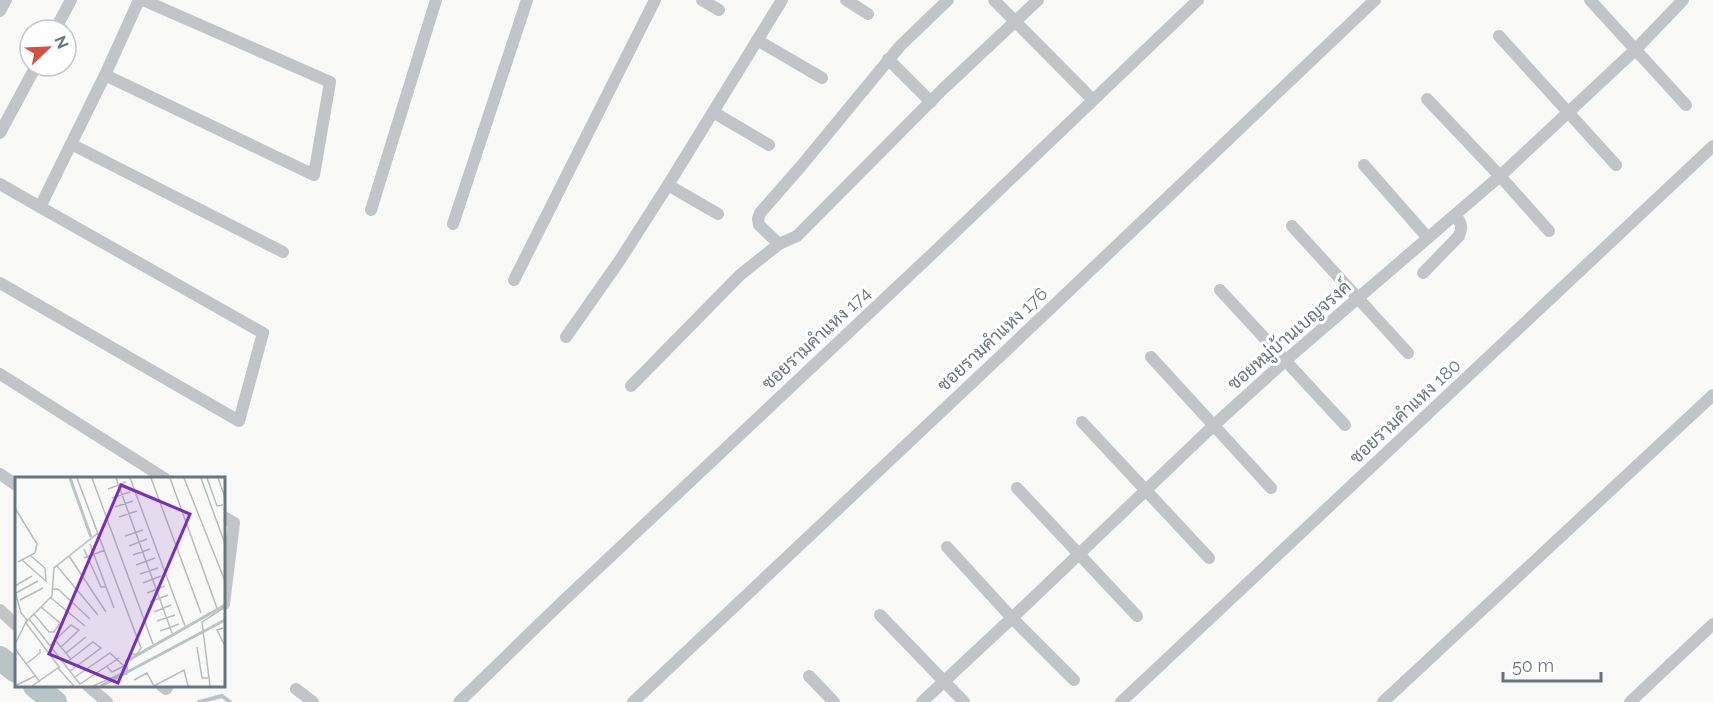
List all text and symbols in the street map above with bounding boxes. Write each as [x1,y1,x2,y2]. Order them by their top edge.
north arrow [18,18,78,78]
text: N [50,33,72,52]
street label: ซอยหมู่บ้านเบญจรงค์ [1222,274,1357,396]
street label: ซอยรามคำแหง 174 [757,282,875,394]
street label: ซอยรามคำแหง 176 [933,283,1051,395]
street label: ซอยรามคำแหง 180 [1345,354,1465,468]
inset map [15,477,225,687]
scale bar [1503,645,1600,683]
text: 50 m [1512,655,1554,676]

